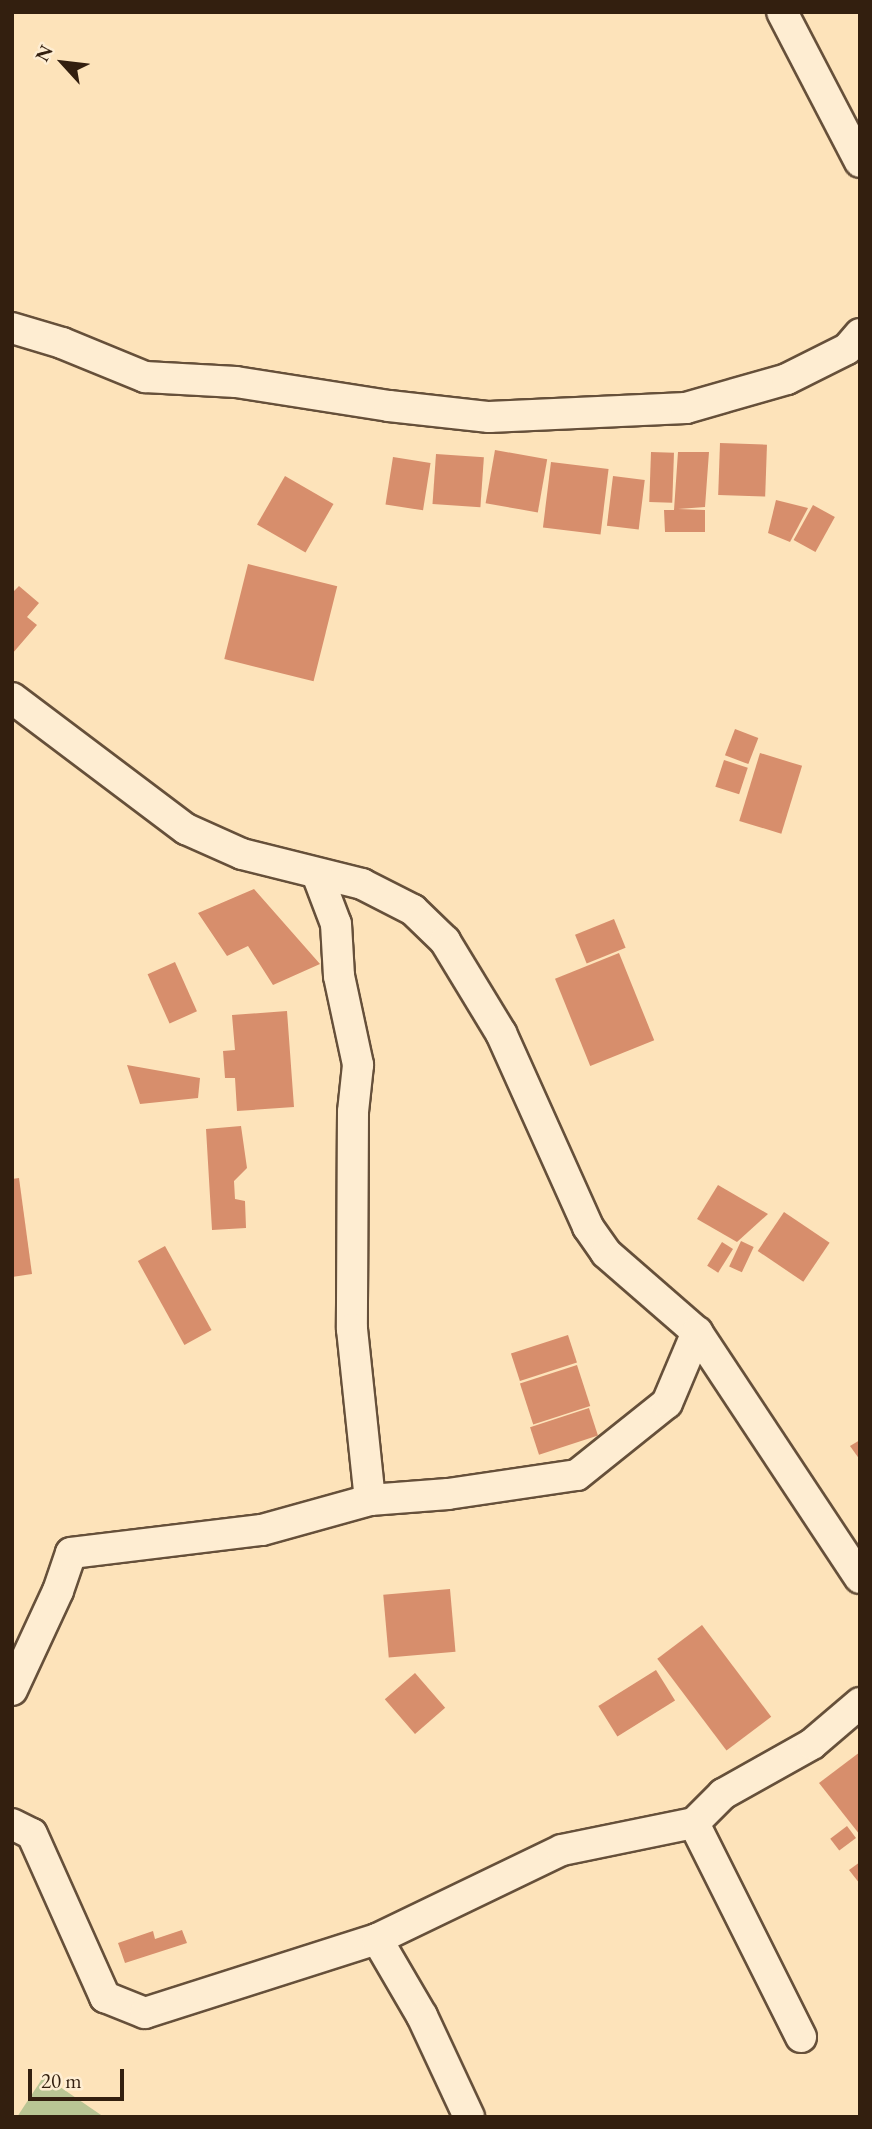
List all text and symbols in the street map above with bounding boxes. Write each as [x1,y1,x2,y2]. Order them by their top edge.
north arrow [28,28,98,98]
text: N [29,41,58,66]
scale bar [32,2056,128,2100]
text: 20 m [41,2067,82,2094]

